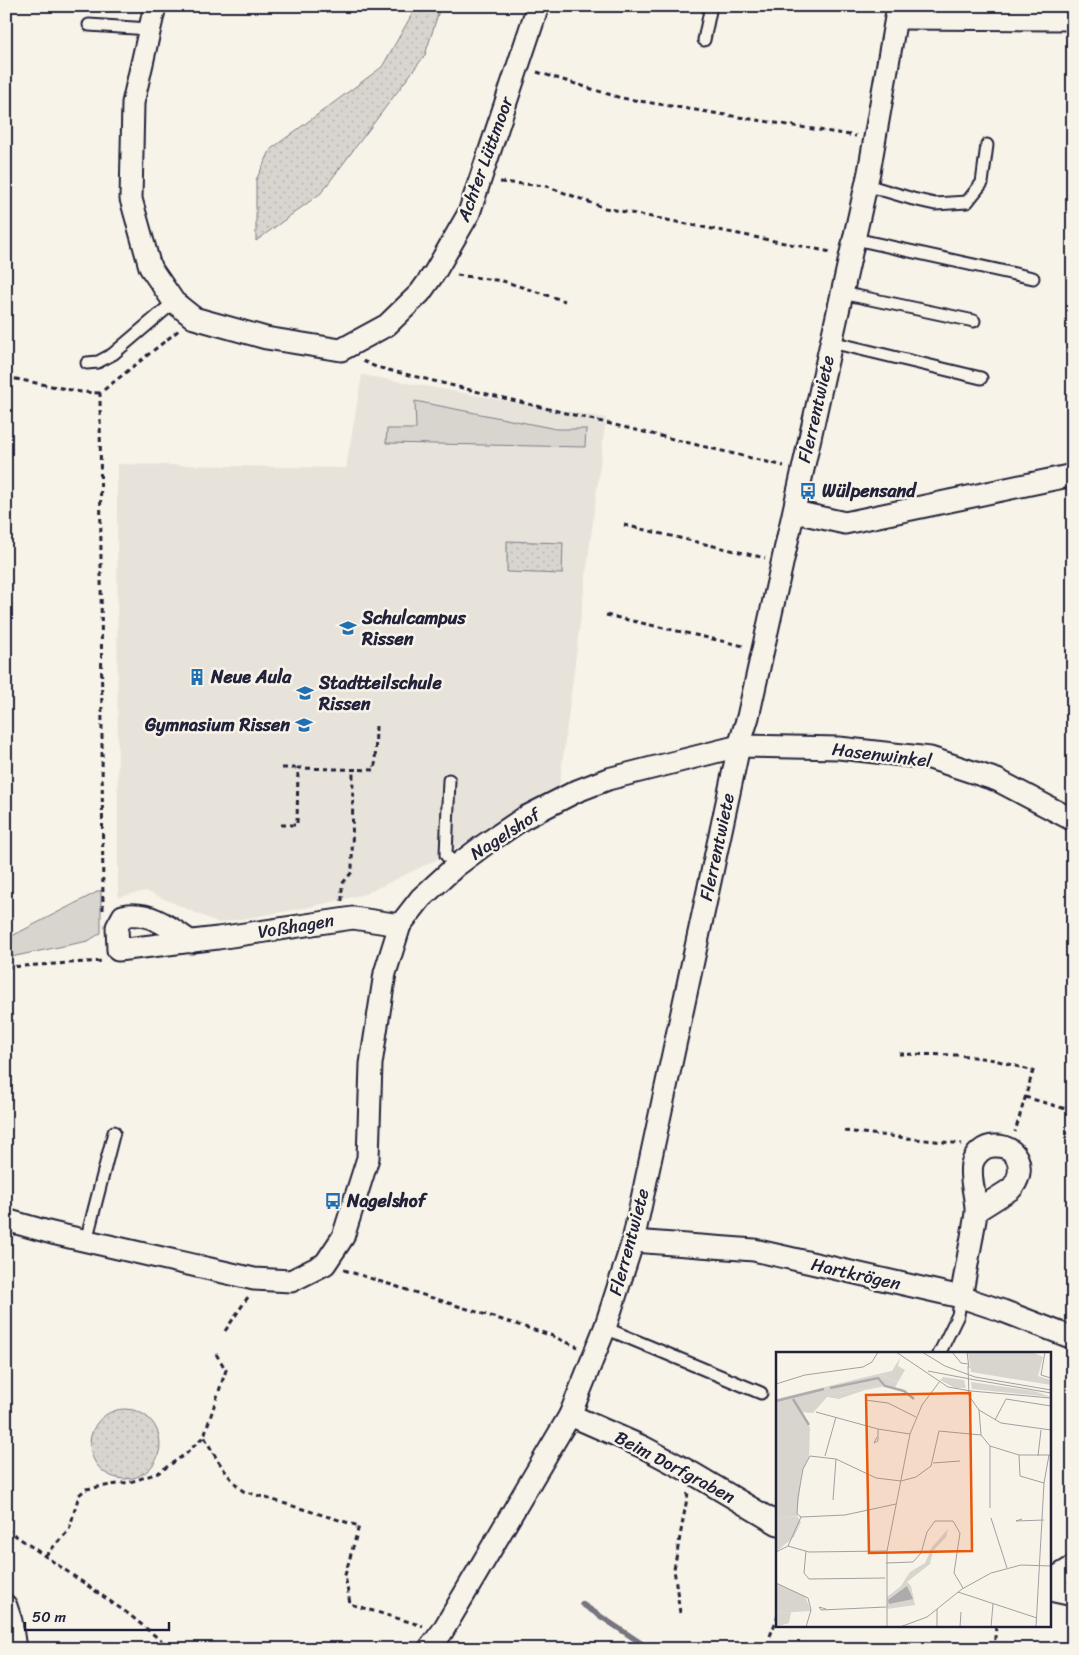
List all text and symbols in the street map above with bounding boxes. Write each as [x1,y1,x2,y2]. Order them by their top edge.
street label: Achter Lüttmoor [447,90,523,227]
street label: Flerrentwiete [788,352,844,466]
place label: Wülpensand [822,475,917,507]
bus stop icon: Wülpensand [798,481,818,501]
place label: Schulcampus Rissen [361,602,466,655]
school or university icon: Schulcampus Rissen [338,618,358,638]
place label: Neue Aula [210,661,292,693]
building icon: Neue Aula [187,667,207,687]
place label: Stadtteilschule Rissen [318,667,442,720]
school or university icon: Stadtteilschule Rissen [295,683,315,703]
place label: Gymnasium Rissen [144,709,290,741]
school or university icon: Gymnasium Rissen [294,715,314,735]
street label: Hasenwinkel [830,733,934,777]
street label: Flerrentwiete [690,790,744,904]
street label: Nagelshof [463,798,548,869]
street label: Voßhagen [256,904,337,948]
place label: Nagelshof [346,1185,428,1217]
street label: Flerrentwiete [599,1185,659,1299]
bus stop icon: Nagelshof [323,1191,343,1211]
street label: Hartkrögen [808,1248,904,1300]
inset map [776,1352,1052,1628]
street label: Beim Dorfgraben [609,1422,741,1512]
scale bar [25,1600,169,1632]
text: 50 m [32,1604,67,1630]

